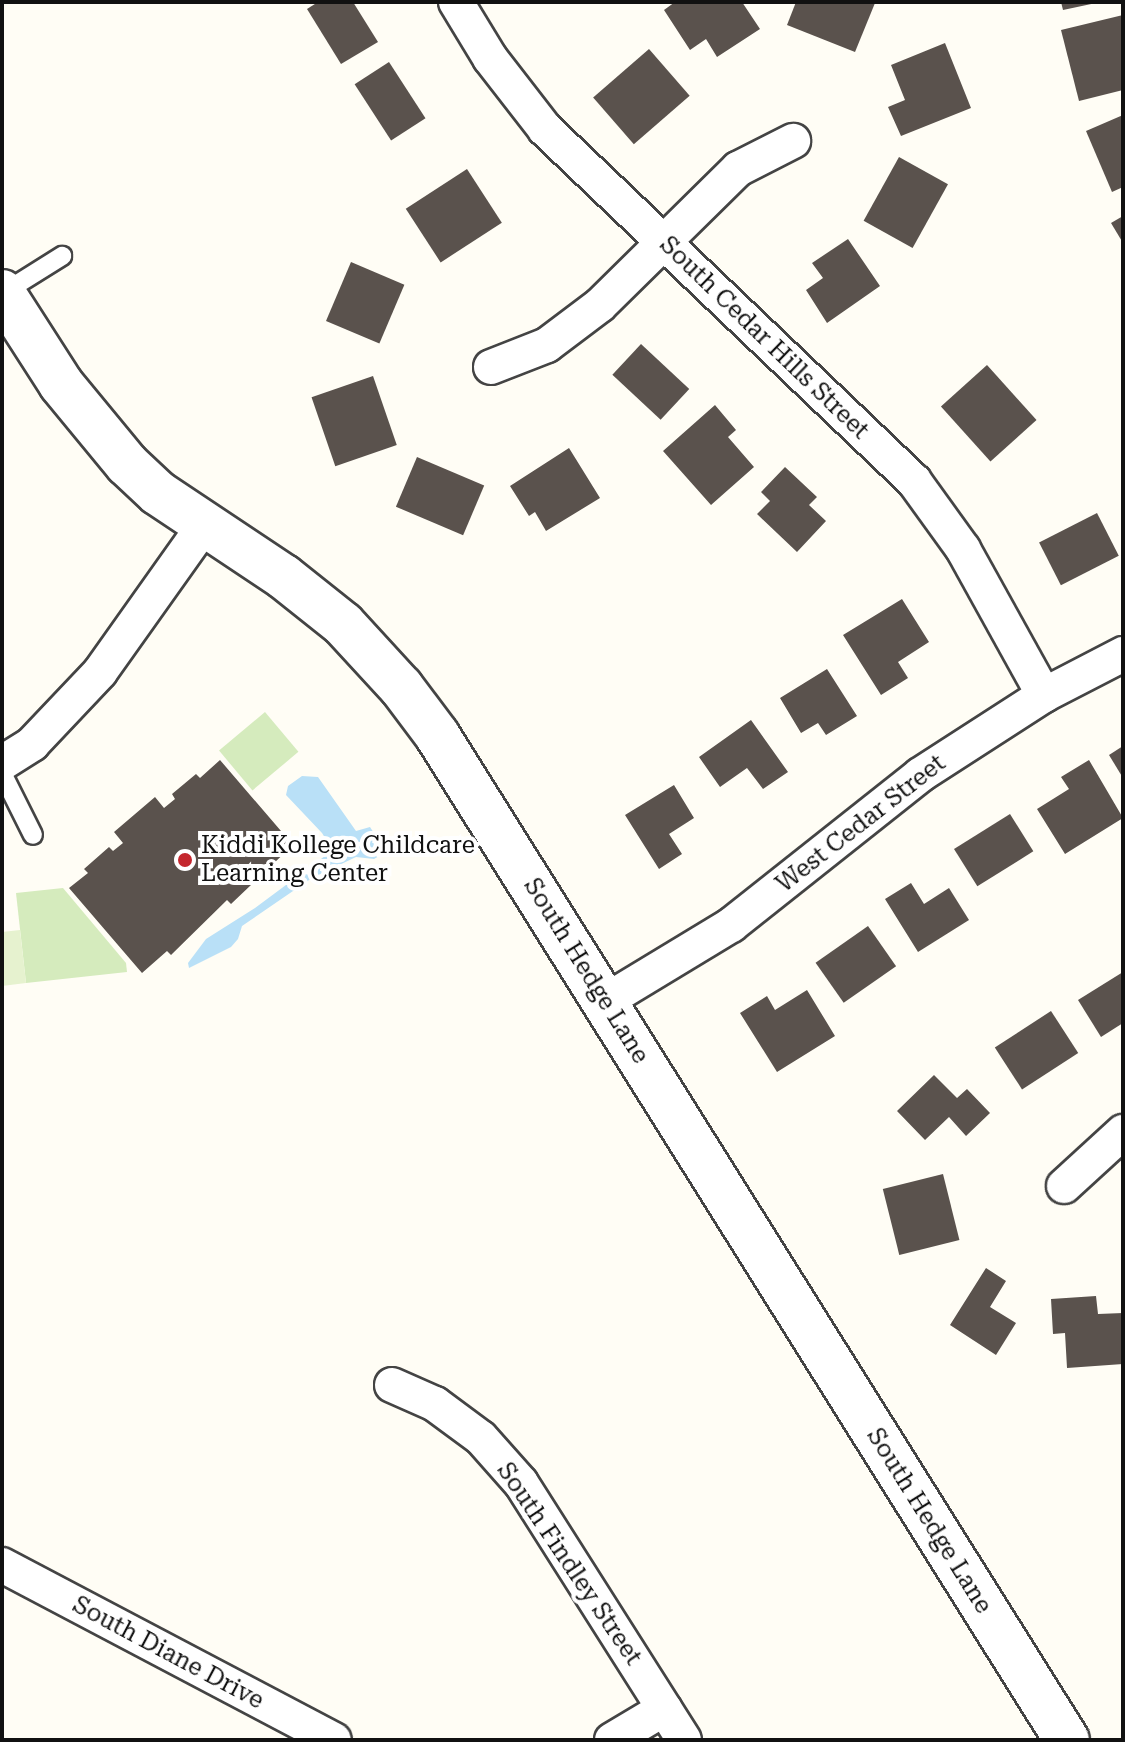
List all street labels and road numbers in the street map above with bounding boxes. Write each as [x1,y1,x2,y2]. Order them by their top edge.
street label: South Cedar Hills Street [654,231,874,445]
street label: West Cedar Street [771,749,951,899]
street label: South Hedge Lane [517,873,655,1069]
street label: South Hedge Lane [860,1423,998,1619]
street label: South Findley Street [491,1457,647,1671]
street label: South Diane Drive [68,1590,268,1716]

